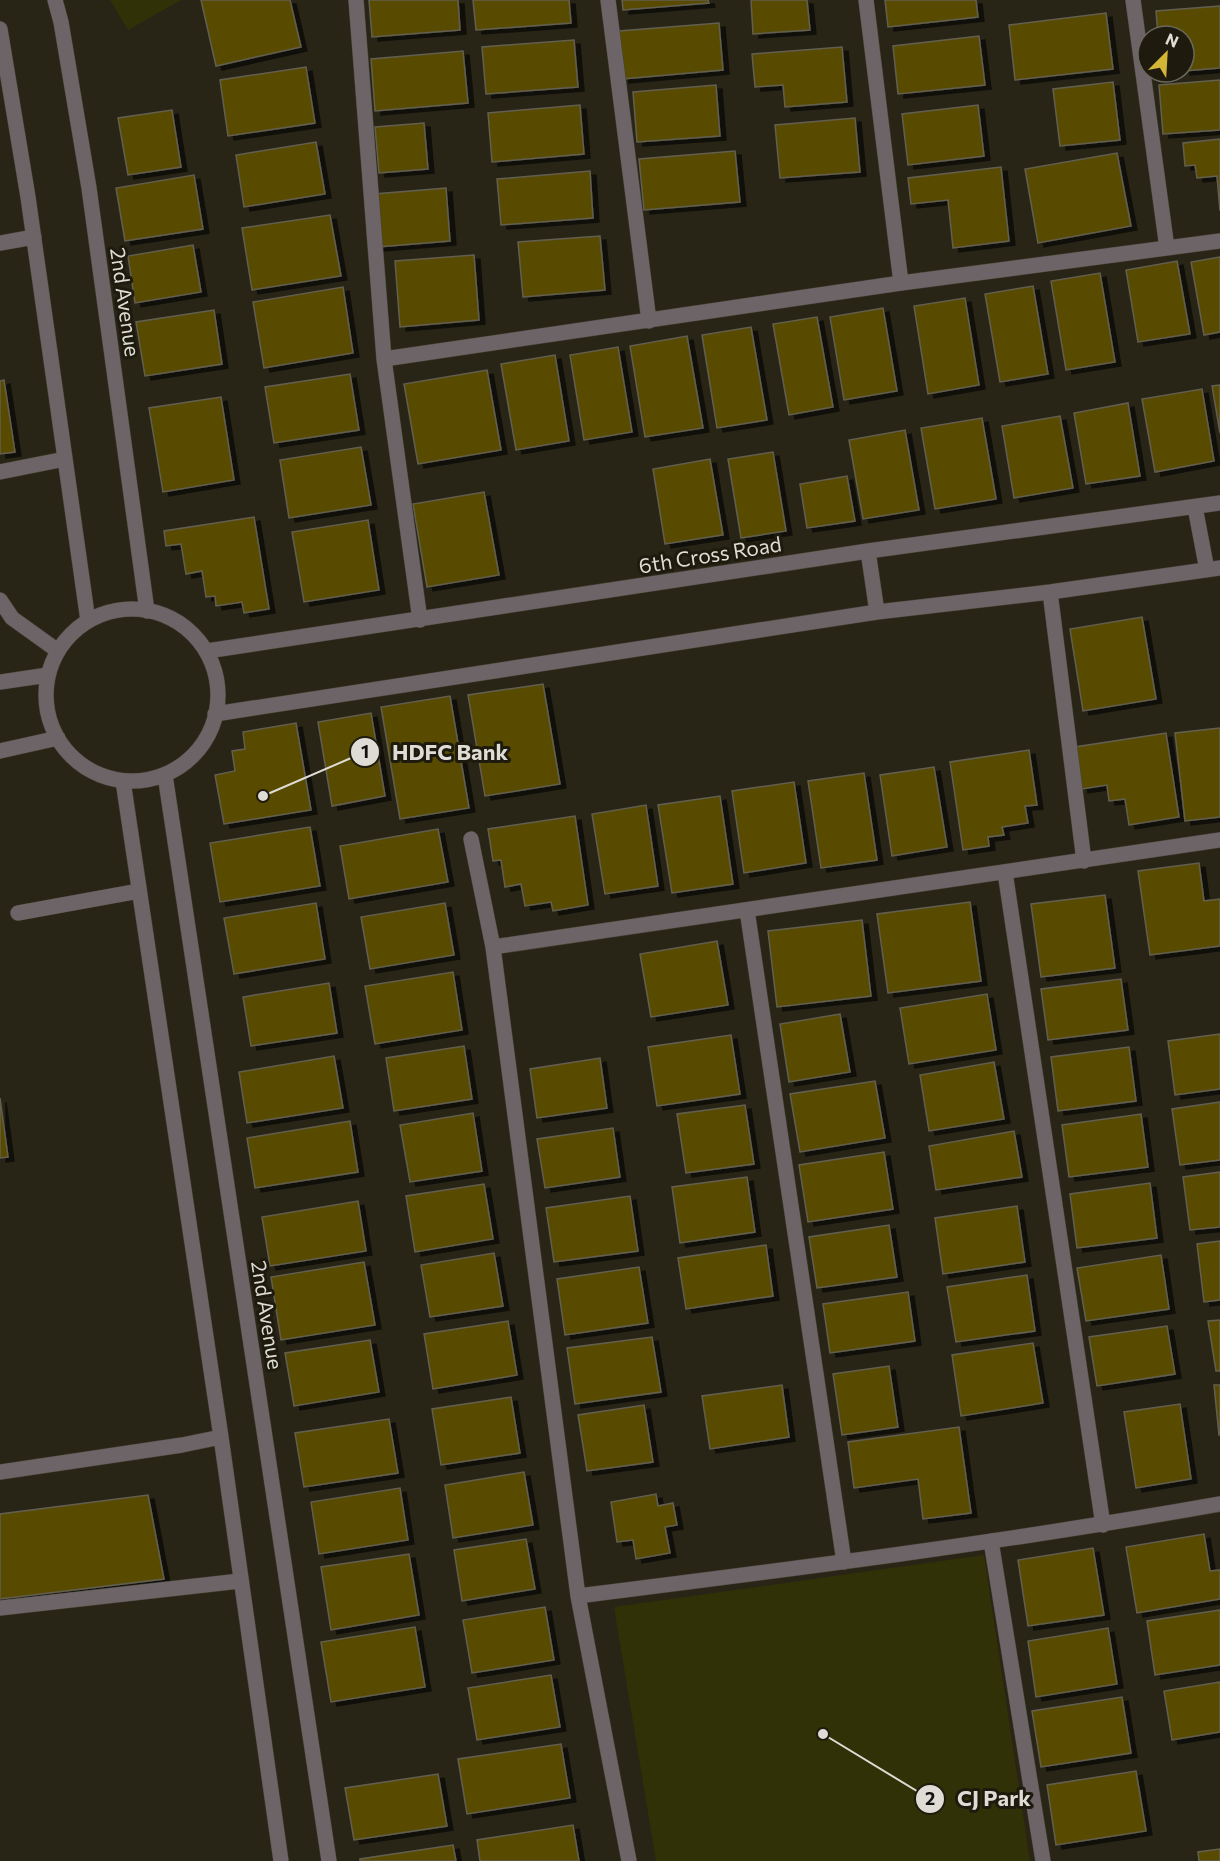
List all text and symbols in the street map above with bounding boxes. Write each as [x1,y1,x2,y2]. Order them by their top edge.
north arrow [1136,24,1196,84]
text: N [1163,29,1182,51]
street label: 2nd Avenue [106,246,146,358]
street label: 6th Cross Road [637,530,783,578]
callout: HDFC Bank [350,732,520,772]
text: HDFC Bank [392,738,508,765]
text: 1 [361,740,369,762]
street label: 2nd Avenue [247,1259,289,1371]
callout: CJ Park [915,1779,1043,1819]
text: CJ Park [957,1784,1031,1811]
text: 2 [925,1787,935,1809]

